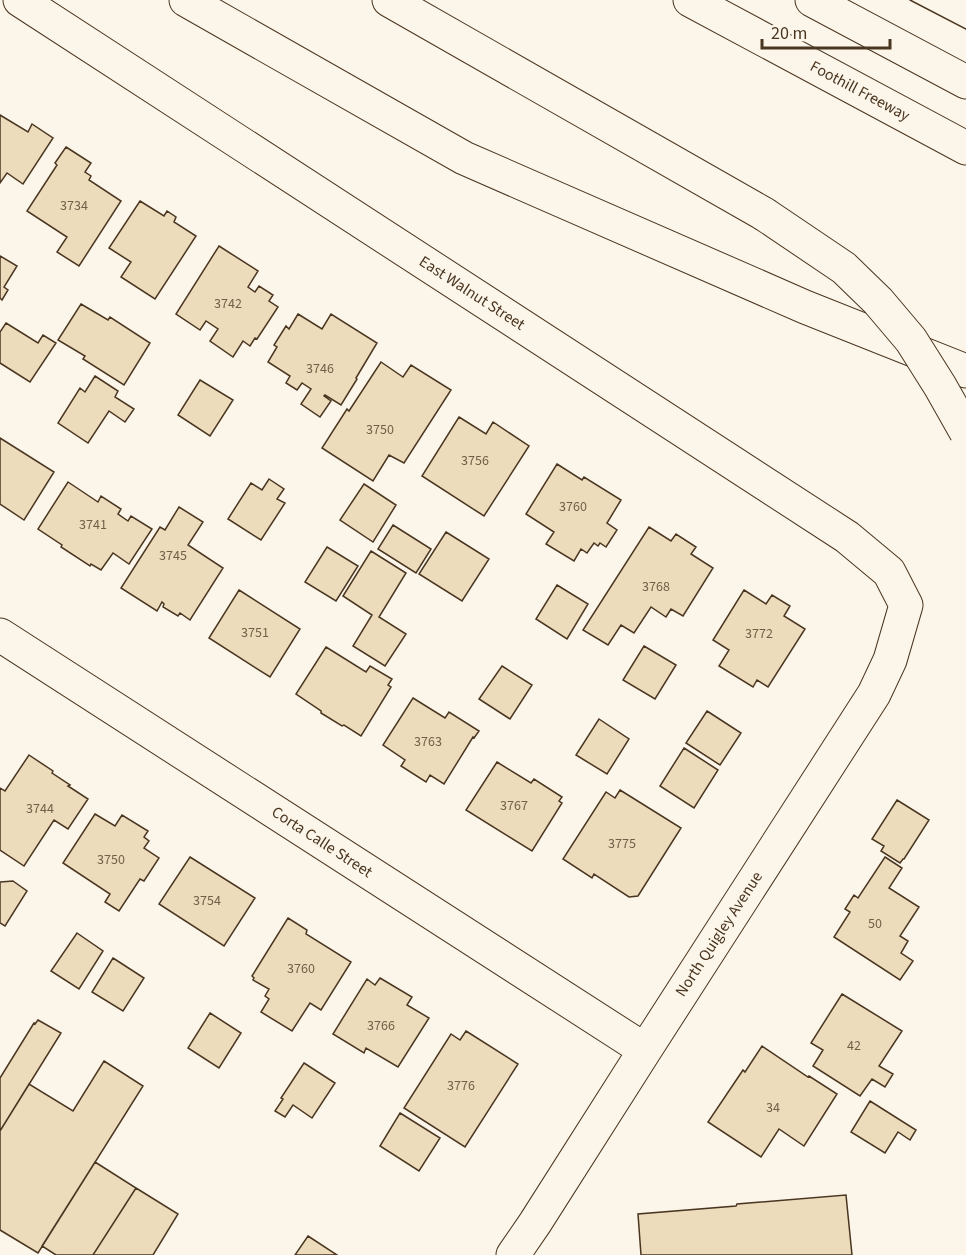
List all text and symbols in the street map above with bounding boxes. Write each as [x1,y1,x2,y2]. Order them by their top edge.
scale bar [762,12,890,50]
text: 20 m [771,21,807,46]
street label: Foothill Freeway [806,55,914,127]
house number: 3734 [60,196,88,216]
street label: East Walnut Street [415,251,530,336]
house number: 3742 [214,294,242,314]
house number: 3746 [306,359,334,379]
house number: 3750 [366,420,394,440]
house number: 3756 [461,451,489,471]
house number: 3760 [559,497,587,517]
house number: 3741 [79,515,107,535]
house number: 3745 [159,546,187,566]
house number: 3768 [642,577,670,597]
house number: 3751 [241,623,269,643]
house number: 3772 [745,624,773,644]
house number: 3763 [414,732,442,752]
house number: 3767 [500,796,528,816]
house number: 3744 [26,799,54,819]
street label: Corta Calle Street [267,801,377,883]
house number: 3775 [608,834,636,854]
house number: 3750 [97,850,125,870]
street label: North Quigley Avenue [670,867,768,1001]
house number: 3754 [193,891,221,911]
house number: 50 [868,914,882,934]
house number: 3760 [287,959,315,979]
house number: 3766 [367,1016,395,1036]
house number: 42 [847,1036,861,1056]
house number: 3776 [447,1076,475,1096]
house number: 34 [766,1098,780,1118]

